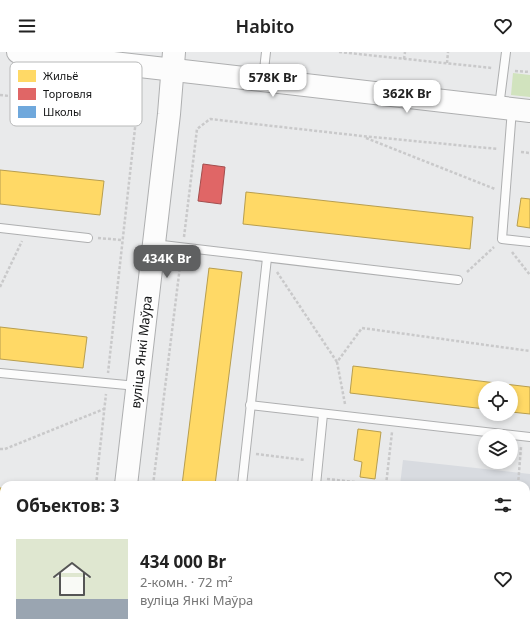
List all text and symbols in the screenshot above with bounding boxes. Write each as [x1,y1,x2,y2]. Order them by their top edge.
text: Habito [236,14,294,38]
icon: menu [16,15,38,37]
icon: heart [492,15,514,37]
legend [10,62,142,126]
pin: 578K Br [236,64,310,98]
text: Жильё [43,68,78,83]
text: 578K Br [249,68,297,86]
pin: 362K Br [370,80,444,114]
text: 362K Br [383,84,431,102]
text: Торговля [43,86,92,101]
text: Школы [43,104,81,119]
pin: 434K Br [130,245,204,279]
text: 434K Br [143,249,191,267]
street label: вуліца Янкі Маўра [126,295,156,409]
map controls [478,381,518,469]
button: locate [478,381,518,421]
button: layers [478,429,518,469]
text: Объектов: 3 [16,494,119,517]
icon: filters [492,494,514,516]
text: 434 000 Br [140,550,226,573]
icon: home [48,555,96,603]
icon: heart [492,568,514,590]
text: 2-комн. · 72 m² [140,573,233,591]
text: вуліца Янкі Маўра [140,591,253,609]

